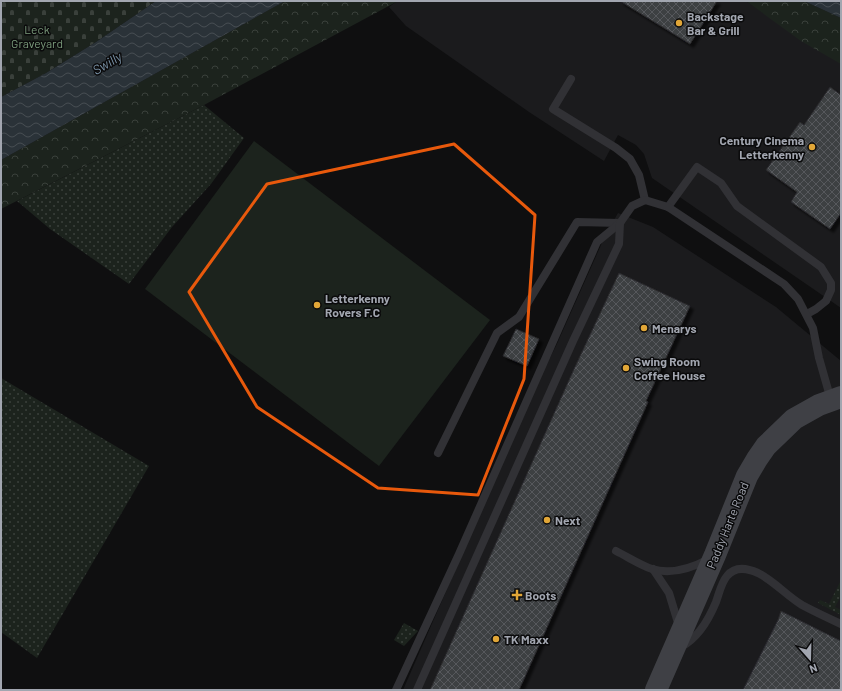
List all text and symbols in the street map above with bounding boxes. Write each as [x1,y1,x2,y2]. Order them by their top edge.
place label: Backstage Bar & Grill [687,9,744,37]
marker: Backstage Bar & Grill [674,18,684,28]
park label: Leck Graveyard [11,22,63,50]
water label: Swilly [89,48,126,78]
place label: Century Cinema Letterkenny [720,133,804,161]
marker: Century Cinema Letterkenny [807,142,817,152]
place label: Letterkenny Rovers F.C [325,291,390,319]
marker: Letterkenny Rovers F.C [312,300,322,310]
place label: Menarys [652,321,696,335]
marker: Menarys [639,323,649,333]
place label: Swing Room Coffee House [634,354,706,382]
marker: Swing Room Coffee House [621,363,631,373]
street label: Paddy Harte Road [703,480,751,570]
place label: Next [555,513,581,527]
marker: Next [542,515,552,525]
place label: Boots [525,588,556,602]
marker: Boots [512,590,522,600]
place label: TK Maxx [504,632,549,646]
marker: TK Maxx [491,634,501,644]
north arrow [790,639,830,679]
text: N [808,662,819,676]

